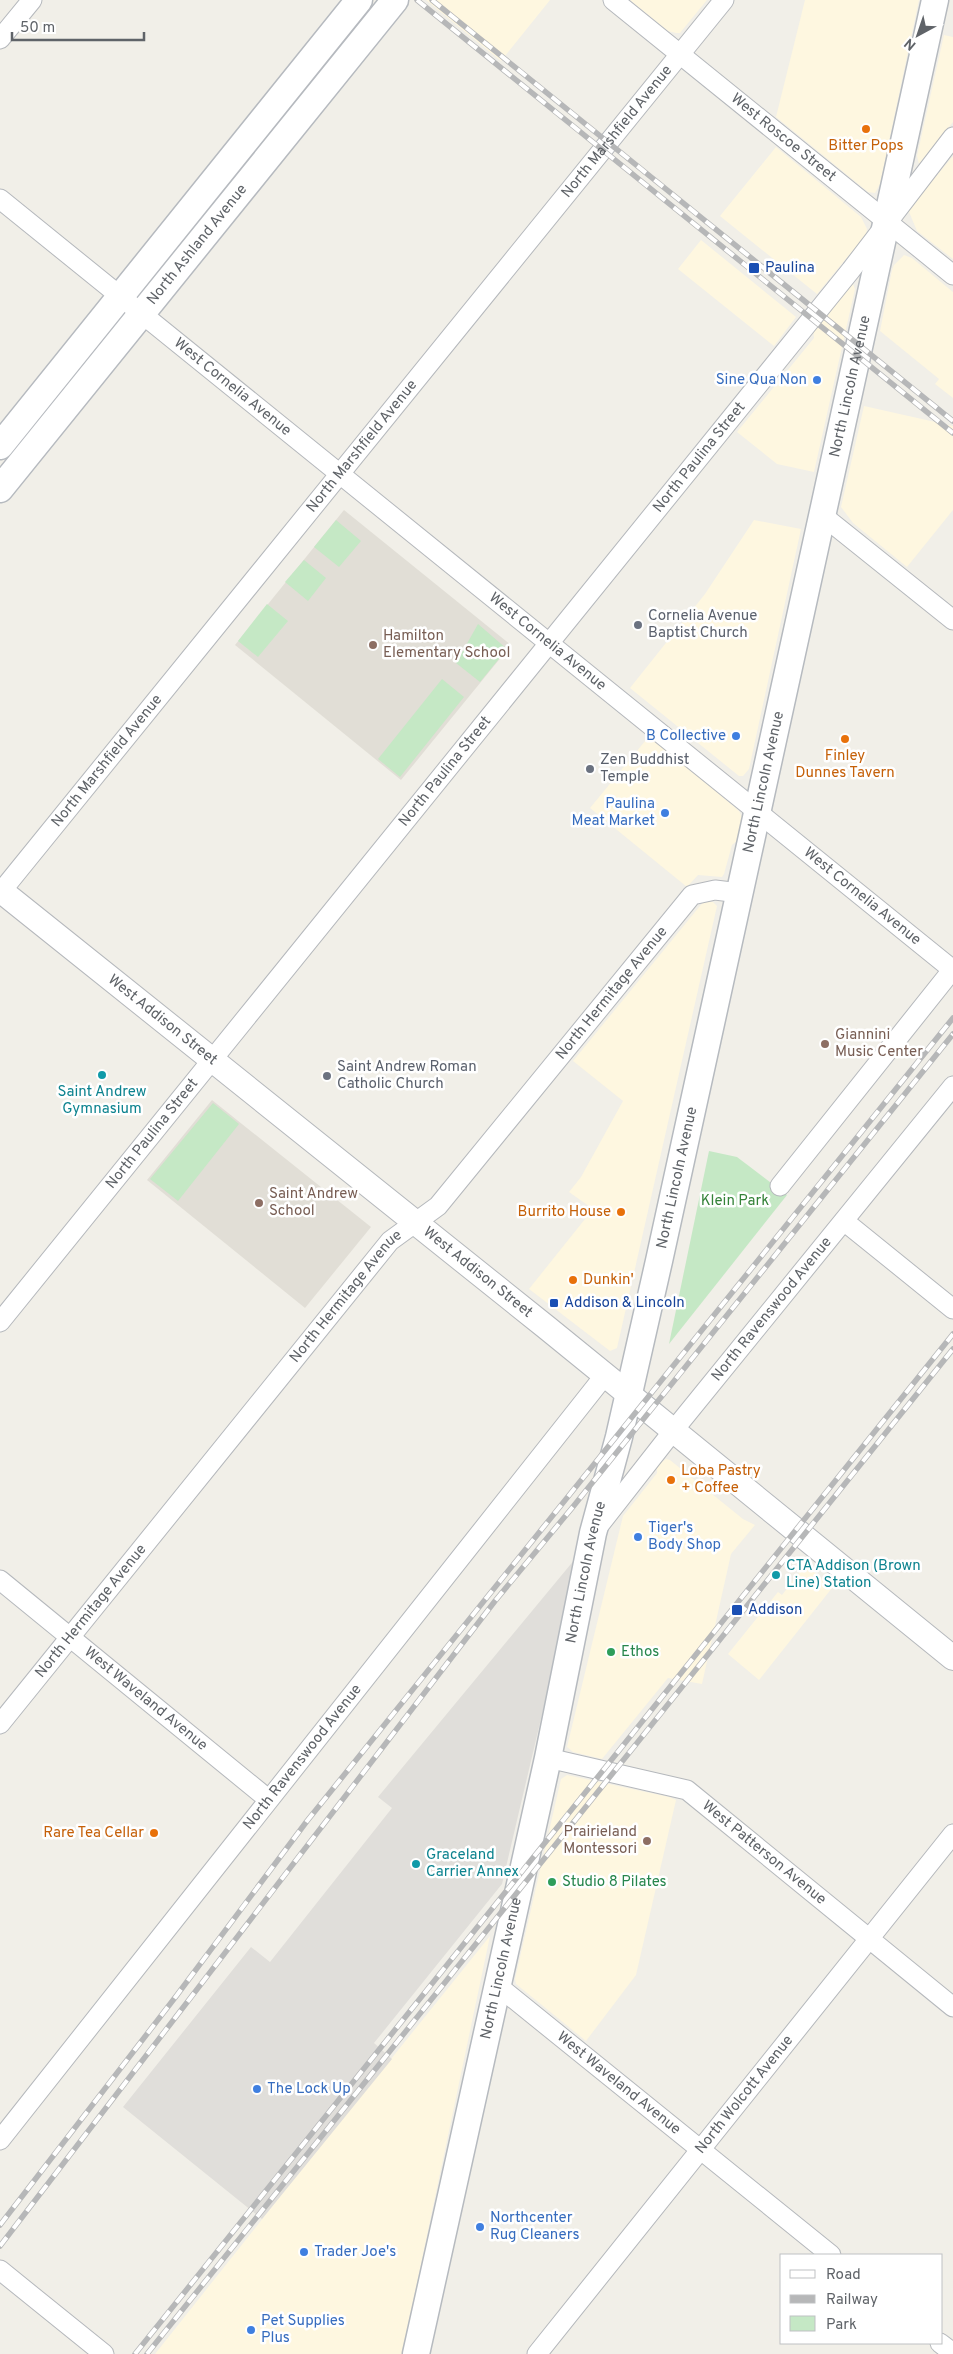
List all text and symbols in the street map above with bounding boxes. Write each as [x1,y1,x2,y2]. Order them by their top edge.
scale bar [12,10,145,42]
north arrow [893,10,943,60]
text: 50 m [20,19,55,38]
text: N [901,34,920,54]
street label: North Marshfield Avenue [558,61,677,202]
street label: West Roscoe Street [727,89,840,186]
marker: Bitter Pops [860,123,872,135]
place label: Bitter Pops [828,137,904,156]
street label: North Ashland Avenue [143,181,252,309]
place label: Paulina [765,259,815,278]
marker: Paulina [747,261,761,275]
street label: North Lincoln Avenue [826,314,875,459]
street label: West Cornelia Avenue [170,334,295,440]
place label: Sine Qua Non [716,371,807,390]
marker: Sine Qua Non [811,374,823,386]
street label: North Marshfield Avenue [303,376,422,517]
street label: North Paulina Street [649,398,750,517]
street label: West Cornelia Avenue [485,589,610,695]
place label: Cornelia Avenue Baptist Church [648,607,757,643]
marker: Cornelia Avenue Baptist Church [632,619,644,631]
place label: Hamilton Elementary School [383,627,510,663]
marker: Hamilton Elementary School [367,639,379,651]
street label: North Marshfield Avenue [48,691,167,831]
street label: North Lincoln Avenue [739,709,789,855]
street label: North Paulina Street [395,712,496,831]
place label: B Collective [646,727,726,746]
marker: B Collective [730,730,742,742]
marker: Finley Dunnes Tavern [839,733,851,745]
place label: Finley Dunnes Tavern [795,747,895,783]
place label: Zen Buddhist Temple [600,751,690,787]
marker: Zen Buddhist Temple [584,763,596,775]
place label: Paulina Meat Market [571,795,655,831]
marker: Paulina Meat Market [659,807,671,819]
street label: West Cornelia Avenue [800,843,925,950]
street label: North Hermitage Avenue [552,923,672,1064]
street label: West Addison Street [104,970,221,1070]
place label: Giannini Music Center [835,1026,923,1062]
marker: Giannini Music Center [819,1038,831,1050]
place label: Saint Andrew Roman Catholic Church [337,1058,477,1094]
marker: Saint Andrew Gymnasium [96,1069,108,1081]
marker: Saint Andrew Roman Catholic Church [321,1070,333,1082]
street label: North Paulina Street [102,1075,203,1193]
place label: Saint Andrew Gymnasium [58,1083,147,1119]
street label: North Lincoln Avenue [652,1105,702,1251]
place label: Saint Andrew School [269,1185,358,1221]
park label: Klein Park [701,1192,769,1211]
marker: Saint Andrew School [253,1197,265,1209]
place label: Burrito House [518,1203,611,1222]
marker: Burrito House [615,1206,627,1218]
street label: West Addison Street [419,1223,536,1322]
street label: North Hermitage Avenue [286,1226,406,1367]
street label: North Ravenswood Avenue [707,1233,836,1385]
place label: Dunkin' [583,1271,634,1290]
marker: Dunkin' [567,1274,579,1286]
place label: Addison & Lincoln [564,1294,685,1313]
marker: Addison & Lincoln [548,1297,560,1309]
place label: Loba Pastry + Coffee [681,1462,761,1498]
marker: Loba Pastry + Coffee [665,1474,677,1486]
street label: North Lincoln Avenue [562,1499,611,1645]
place label: Tiger's Body Shop [648,1519,721,1555]
marker: Tiger's Body Shop [632,1531,644,1543]
street label: North Hermitage Avenue [31,1540,151,1682]
place label: CTA Addison (Brown Line) Station [786,1557,921,1593]
marker: CTA Addison (Brown Line) Station [770,1569,782,1581]
place label: Addison [748,1601,802,1620]
marker: Addison [730,1603,744,1617]
street label: West Waveland Avenue [80,1643,211,1755]
place label: Ethos [621,1643,659,1662]
marker: Ethos [605,1646,617,1658]
street label: North Ravenswood Avenue [239,1680,366,1834]
street label: West Patterson Avenue [698,1797,830,1909]
place label: Prairieland Montessori [563,1823,637,1859]
place label: Rare Tea Cellar [43,1824,144,1843]
marker: Rare Tea Cellar [148,1827,160,1839]
marker: Prairieland Montessori [641,1835,653,1847]
place label: Graceland Carrier Annex [426,1846,519,1882]
marker: Graceland Carrier Annex [410,1858,422,1870]
place label: Studio 8 Pilates [562,1873,667,1892]
marker: Studio 8 Pilates [546,1876,558,1888]
street label: North Lincoln Avenue [476,1896,526,2041]
street label: West Waveland Avenue [553,2028,684,2139]
street label: North Wolcott Avenue [691,2031,798,2158]
place label: The Lock Up [267,2080,351,2099]
marker: The Lock Up [251,2083,263,2095]
place label: Northcenter Rug Cleaners [490,2209,579,2245]
marker: Northcenter Rug Cleaners [474,2221,486,2233]
place label: Trader Joe's [314,2243,396,2262]
marker: Trader Joe's [298,2246,310,2258]
legend [780,2254,943,2344]
text: Road [826,2266,861,2285]
text: Railway [826,2291,878,2310]
place label: Pet Supplies Plus [261,2312,345,2348]
text: Park [826,2316,857,2335]
marker: Pet Supplies Plus [245,2324,257,2336]

